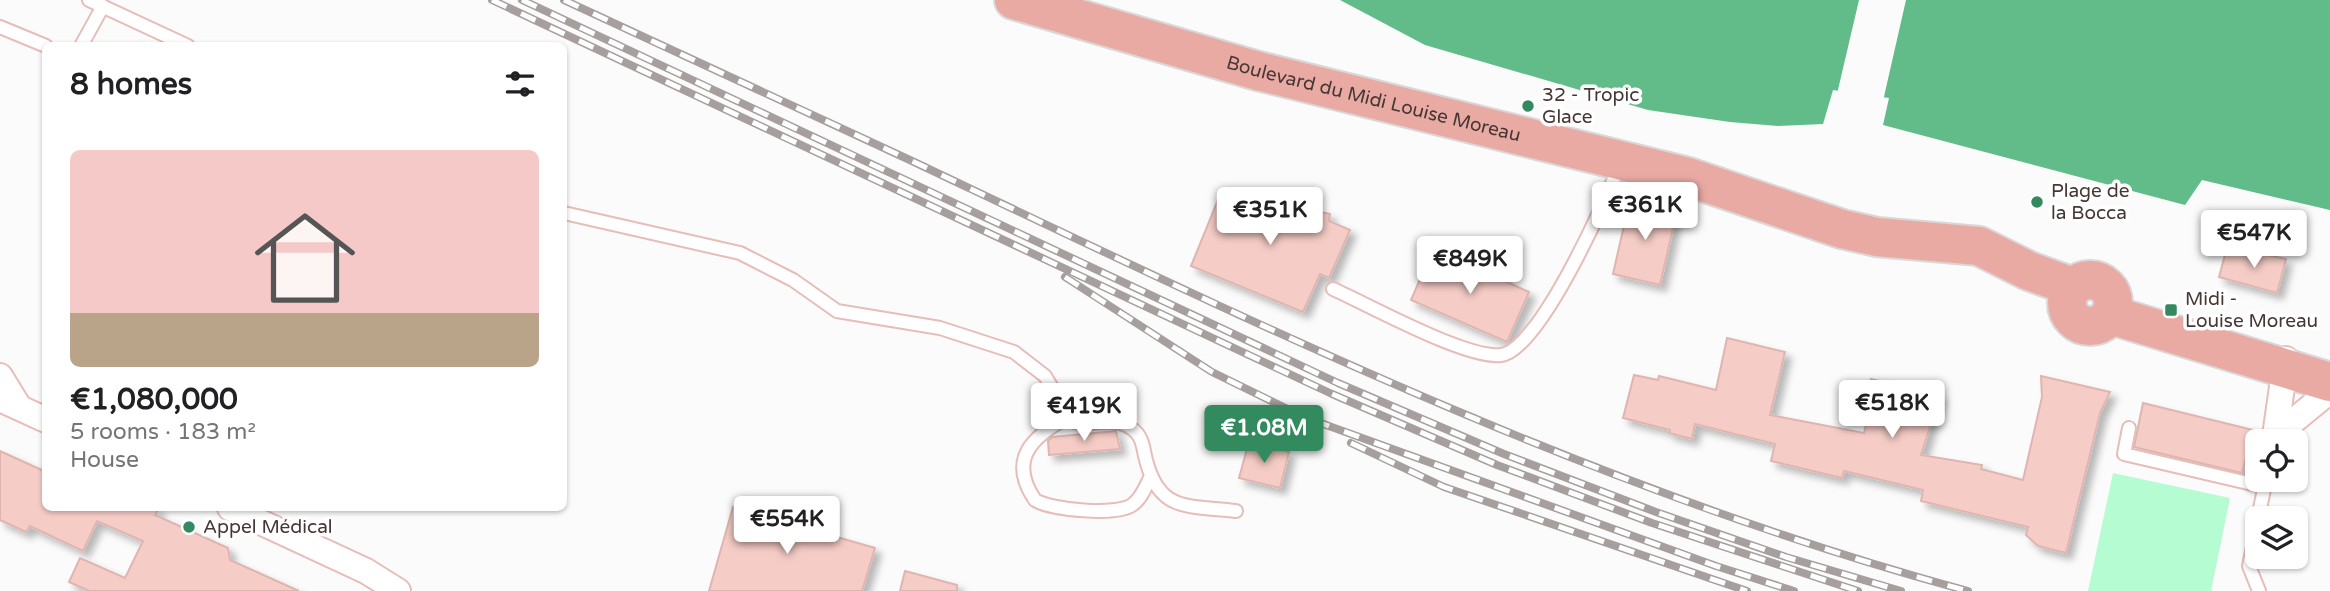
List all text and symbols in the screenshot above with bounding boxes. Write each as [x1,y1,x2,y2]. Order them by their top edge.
street label: Boulevard du Midi Louise Moreau [1224,51,1523,146]
icon: filters [501,65,539,103]
text: 8 homes [70,66,192,103]
place label: 32 - Tropic Glace [1542,84,1639,128]
marker: 32 - Tropic Glace [1520,98,1536,114]
place label: Plage de la Bocca [2051,180,2130,224]
pin: €361K [1596,182,1694,242]
pin: €351K [1221,188,1319,247]
text: €361K [1608,191,1682,219]
marker: Plage de la Bocca [2029,194,2045,210]
icon: home [242,195,368,321]
text: €351K [1233,196,1307,224]
pin: €547K [2205,210,2303,270]
text: €547K [2217,219,2291,247]
pin: €849K [1421,236,1519,296]
text: €849K [1433,245,1507,273]
place label: Midi - Louise Moreau [2185,288,2318,332]
marker: Midi - Louise Moreau [2163,302,2179,318]
pin: €518K [1843,380,1941,440]
text: €1,080,000 [70,381,238,418]
pin: €419K [1035,384,1133,443]
text: €518K [1855,389,1929,417]
text: €419K [1047,392,1121,420]
pin: €1.08M [1207,406,1321,465]
text: €1.08M [1220,414,1308,442]
text: 5 rooms · 183 m² [70,418,256,446]
map controls [2245,429,2308,569]
button: locate [2245,429,2308,492]
text: House [70,446,139,474]
pin: €554K [738,496,836,556]
text: €554K [750,505,824,533]
button: layers [2245,506,2308,569]
place label: Appel Médical [203,516,333,538]
marker: Appel Médical [181,519,197,535]

